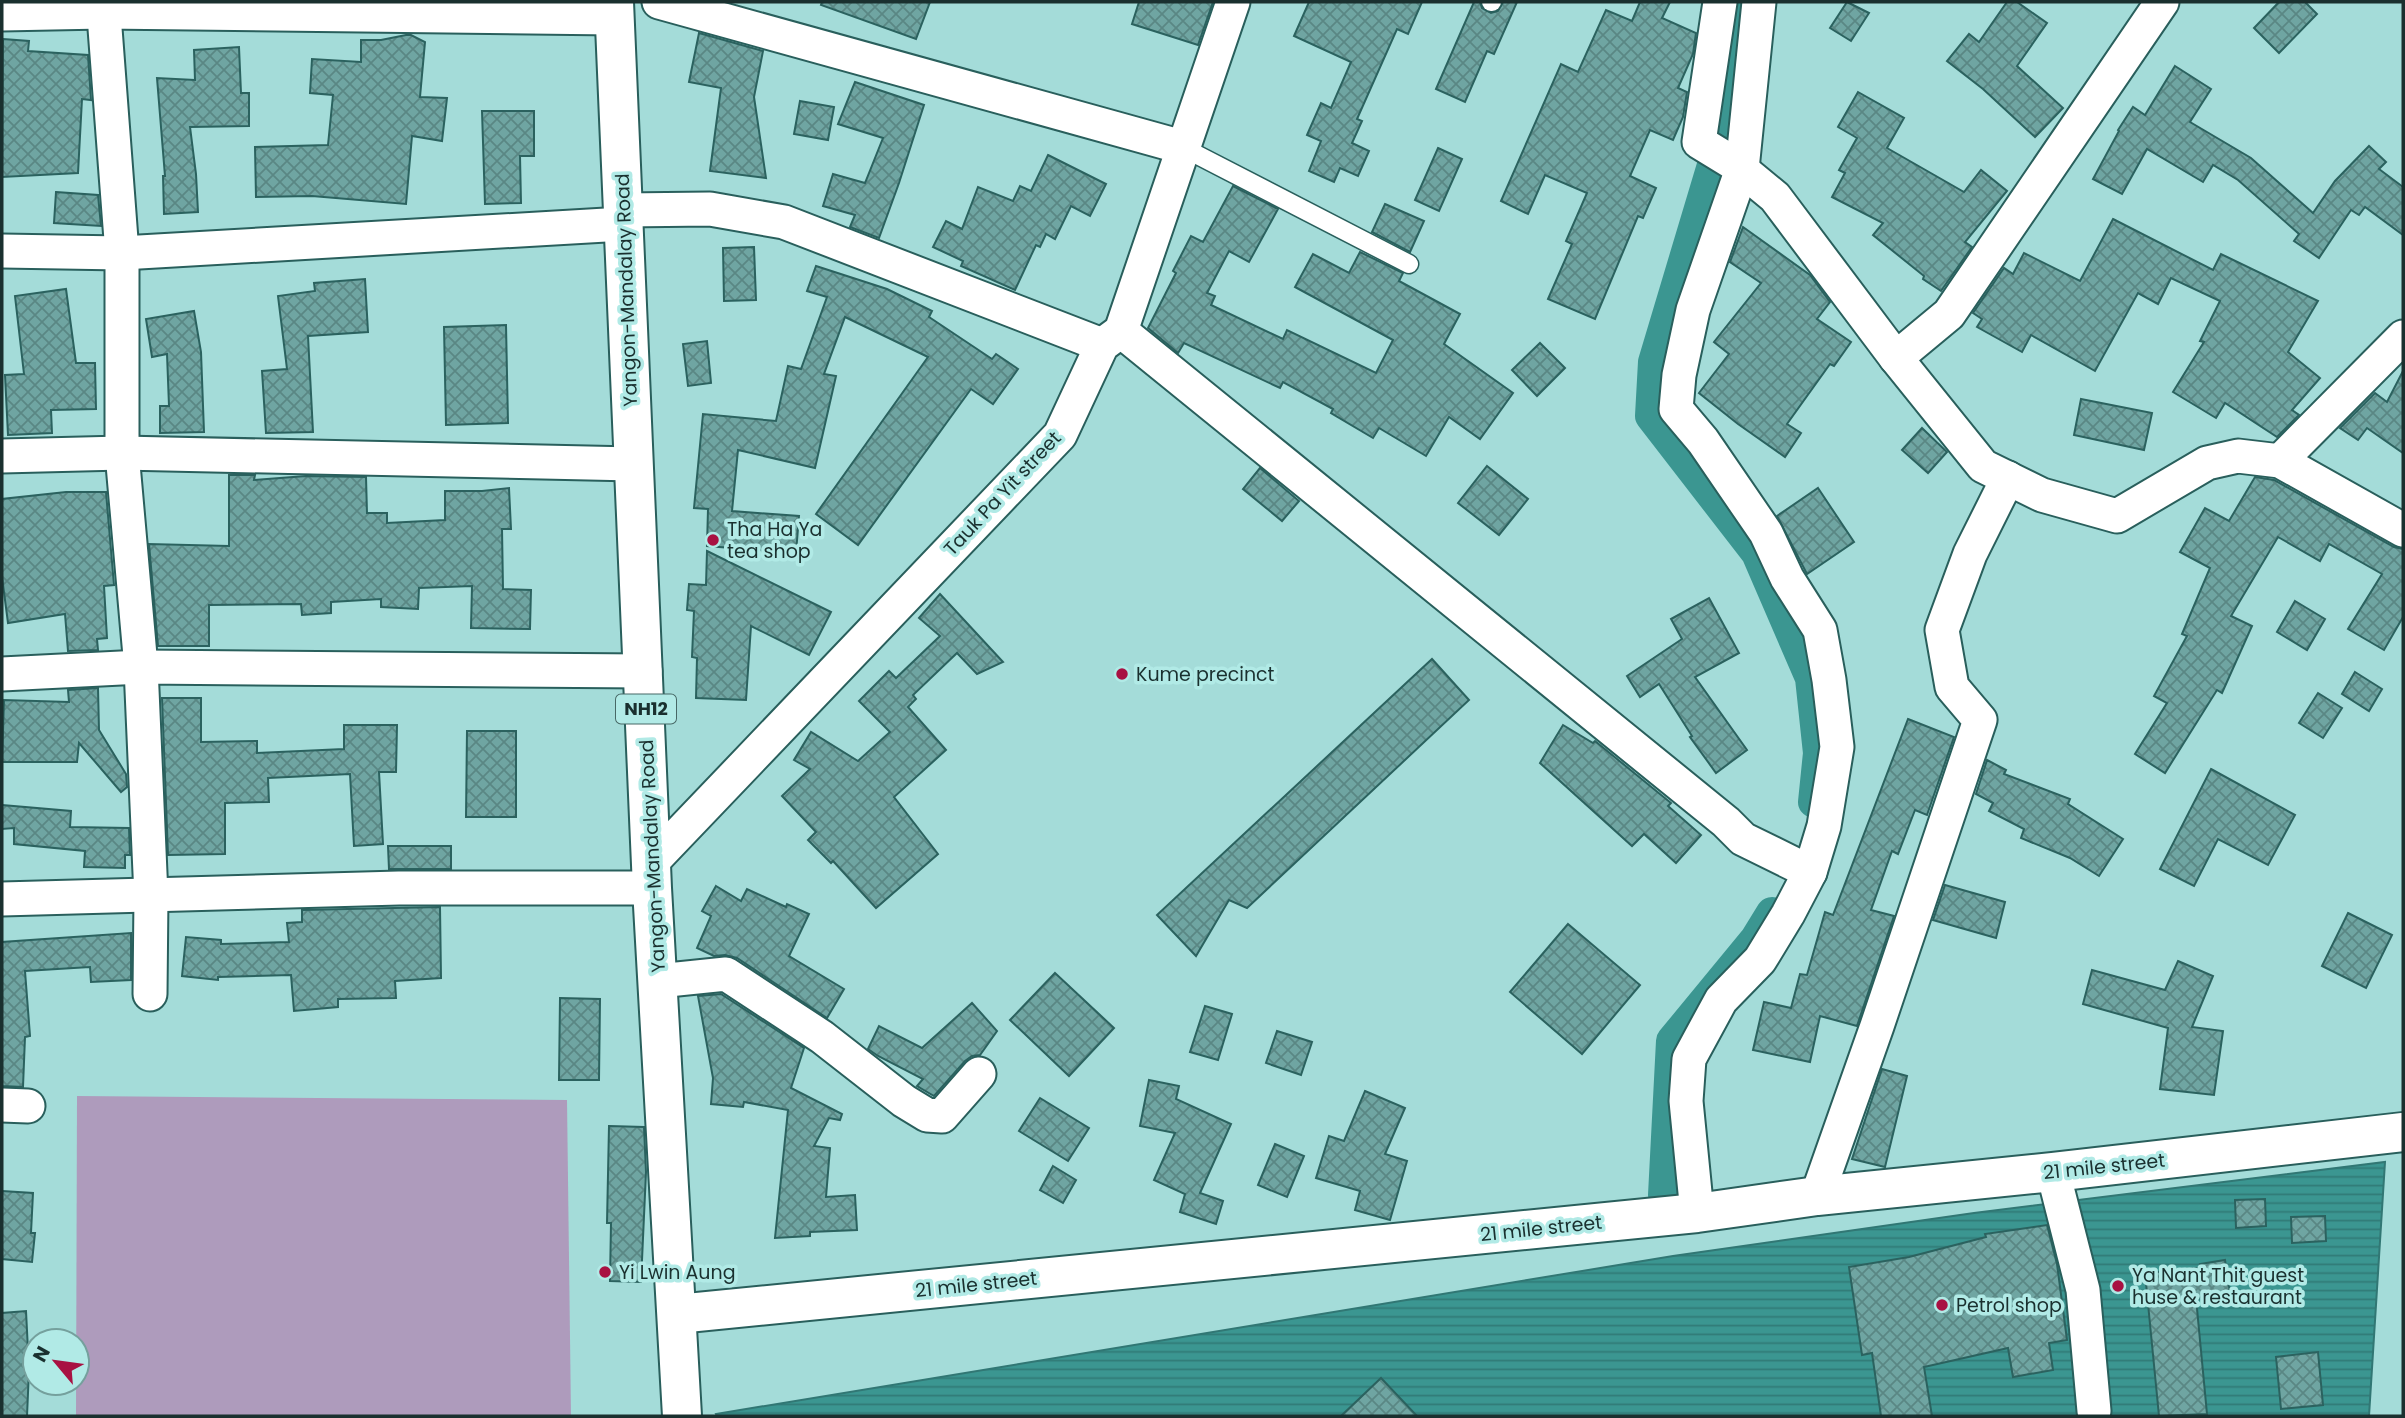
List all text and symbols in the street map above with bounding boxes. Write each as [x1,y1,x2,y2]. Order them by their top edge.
street label: Yangon-Mandalay Road [609,173,644,407]
street label: Tauk Pa Yit street [938,425,1067,562]
place label: Tha Ha Ya tea shop [727,516,822,565]
marker: Tha Ha Ya tea shop [705,532,721,548]
place label: Kume precinct [1136,661,1275,688]
marker: Kume precinct [1114,666,1130,682]
road number: NH12 [616,694,676,724]
street label: Yangon-Mandalay Road [633,739,672,973]
street label: 21 mile street [2042,1147,2166,1186]
street label: 21 mile street [1479,1209,1603,1248]
place label: Yi Lwin Aung [619,1259,736,1286]
place label: Ya Nant Thit guest huse & restaurant [2132,1262,2304,1311]
marker: Yi Lwin Aung [597,1264,613,1280]
street label: 21 mile street [914,1265,1038,1304]
marker: Ya Nant Thit guest huse & restaurant [2110,1278,2126,1294]
place label: Petrol shop [1956,1292,2062,1319]
marker: Petrol shop [1934,1297,1950,1313]
north arrow [21,1327,91,1397]
text: N [26,1341,57,1367]

